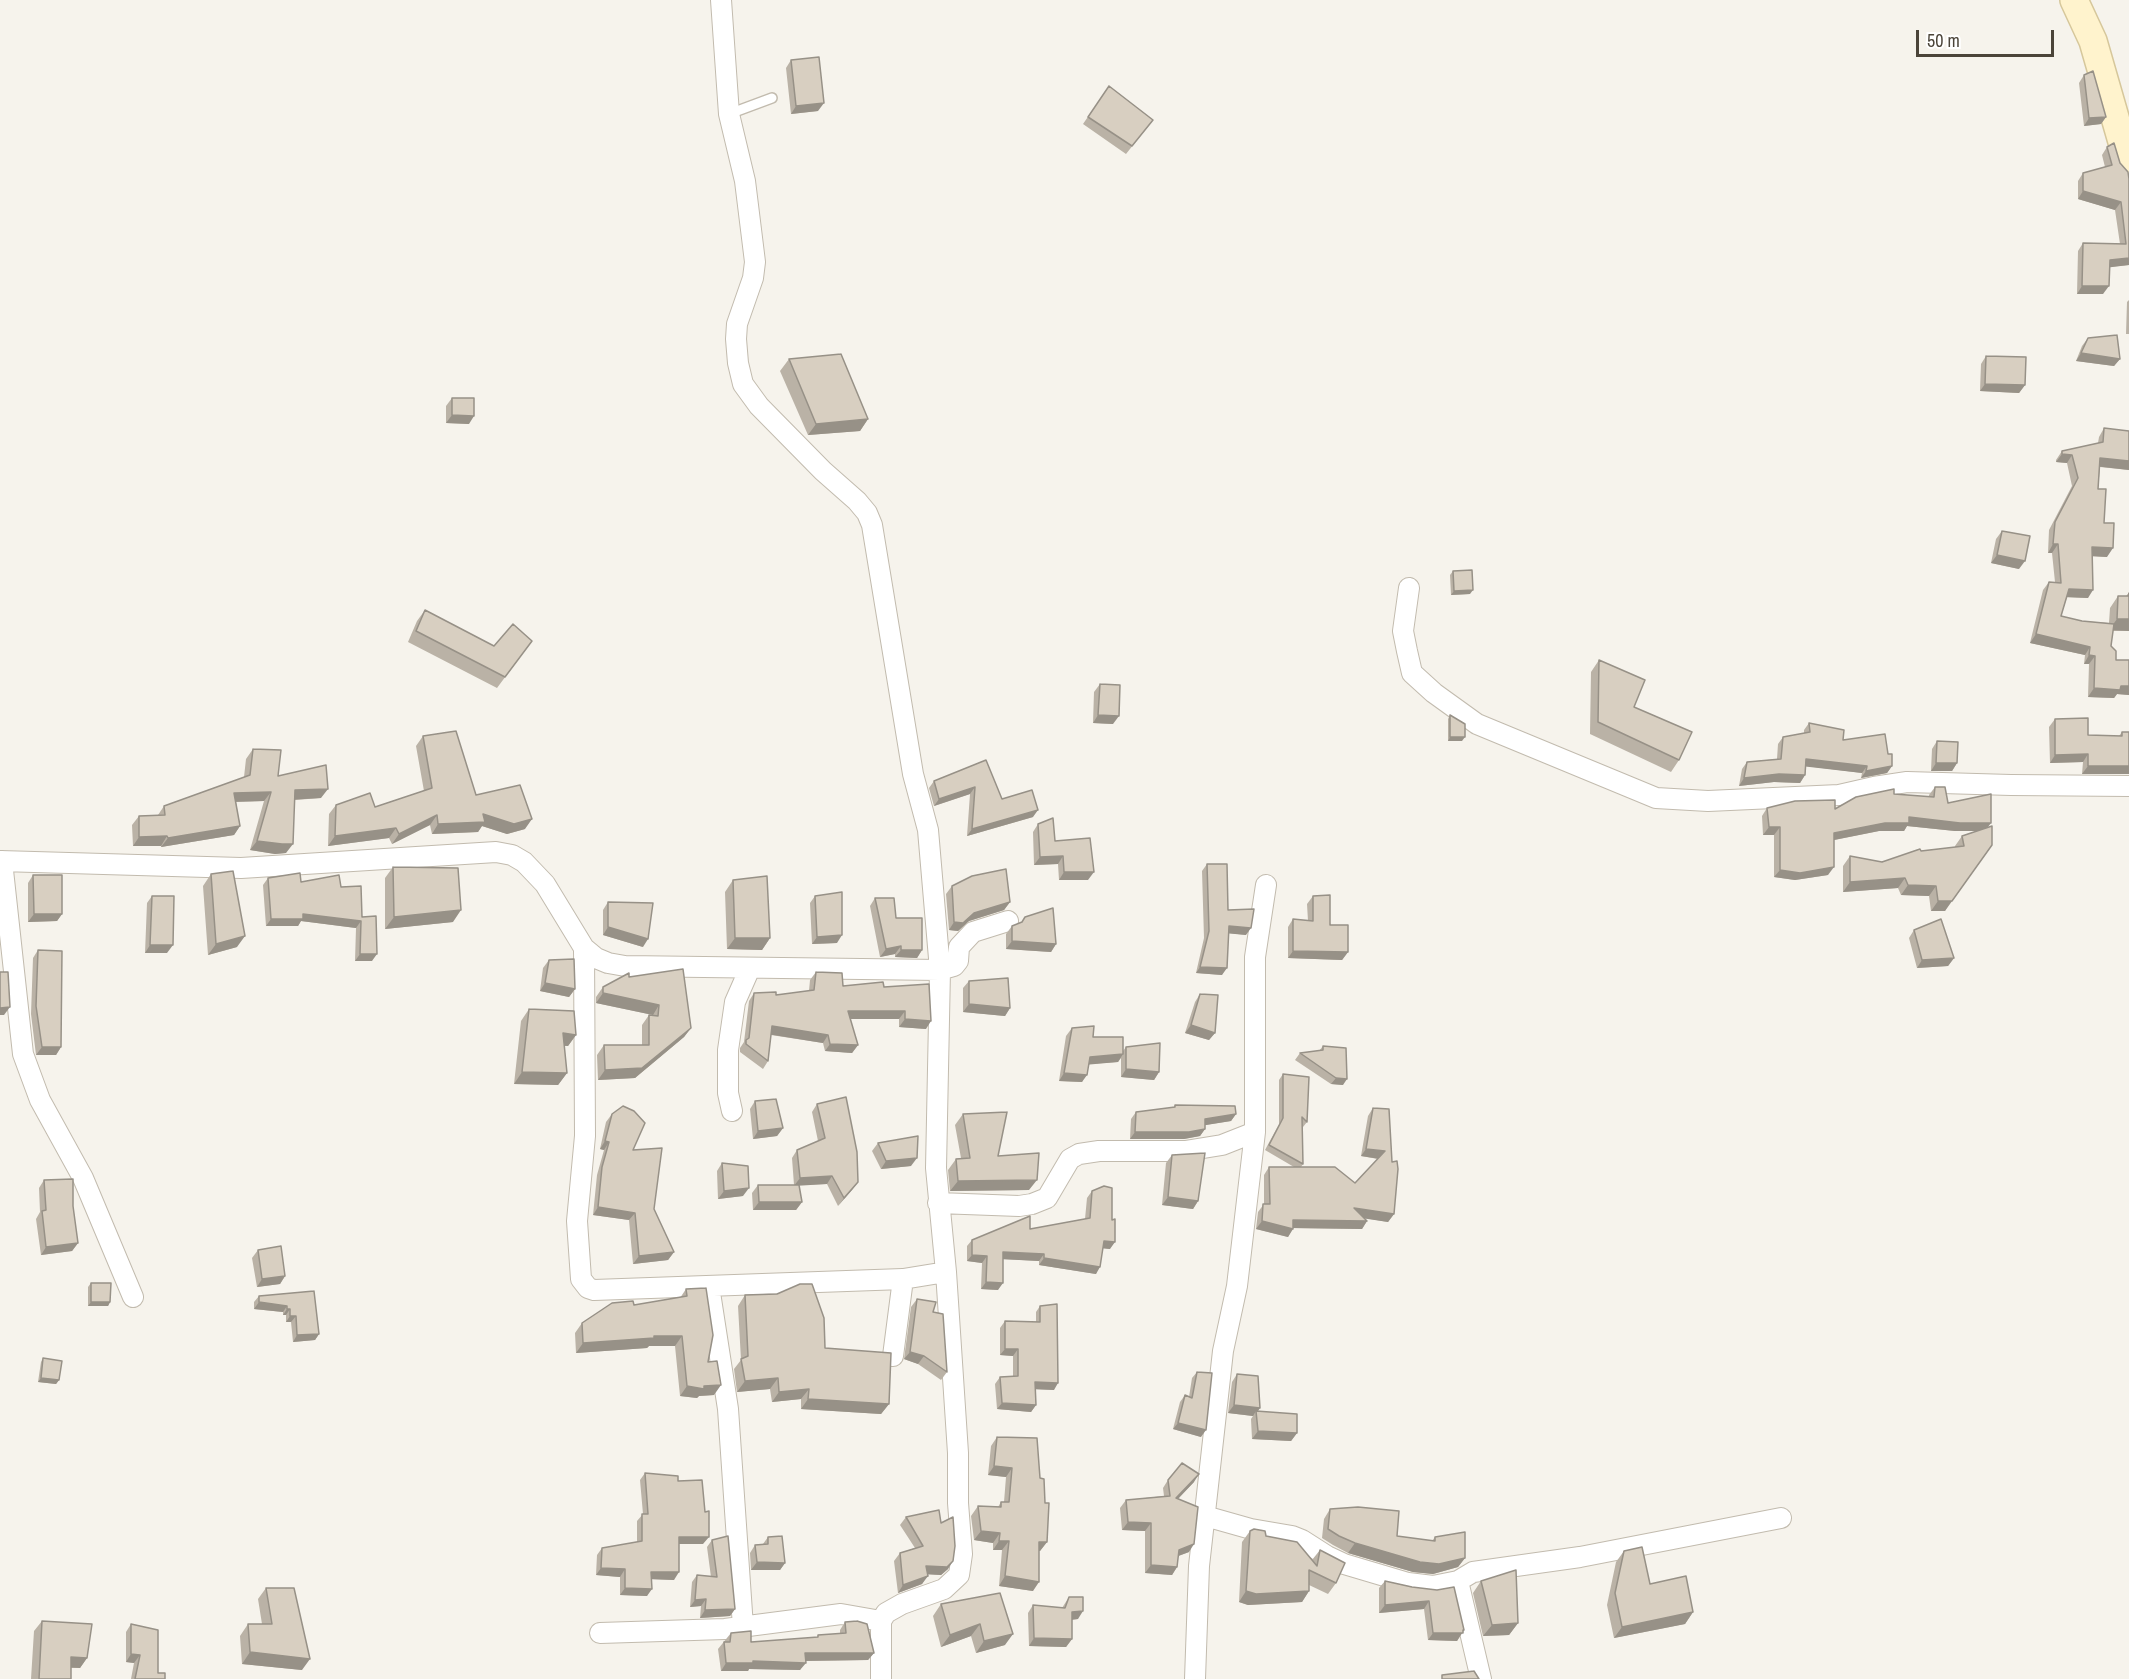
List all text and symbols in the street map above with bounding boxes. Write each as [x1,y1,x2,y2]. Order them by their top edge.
scale bar [1919,18,2057,56]
text: 50 m [1927,28,1960,53]

